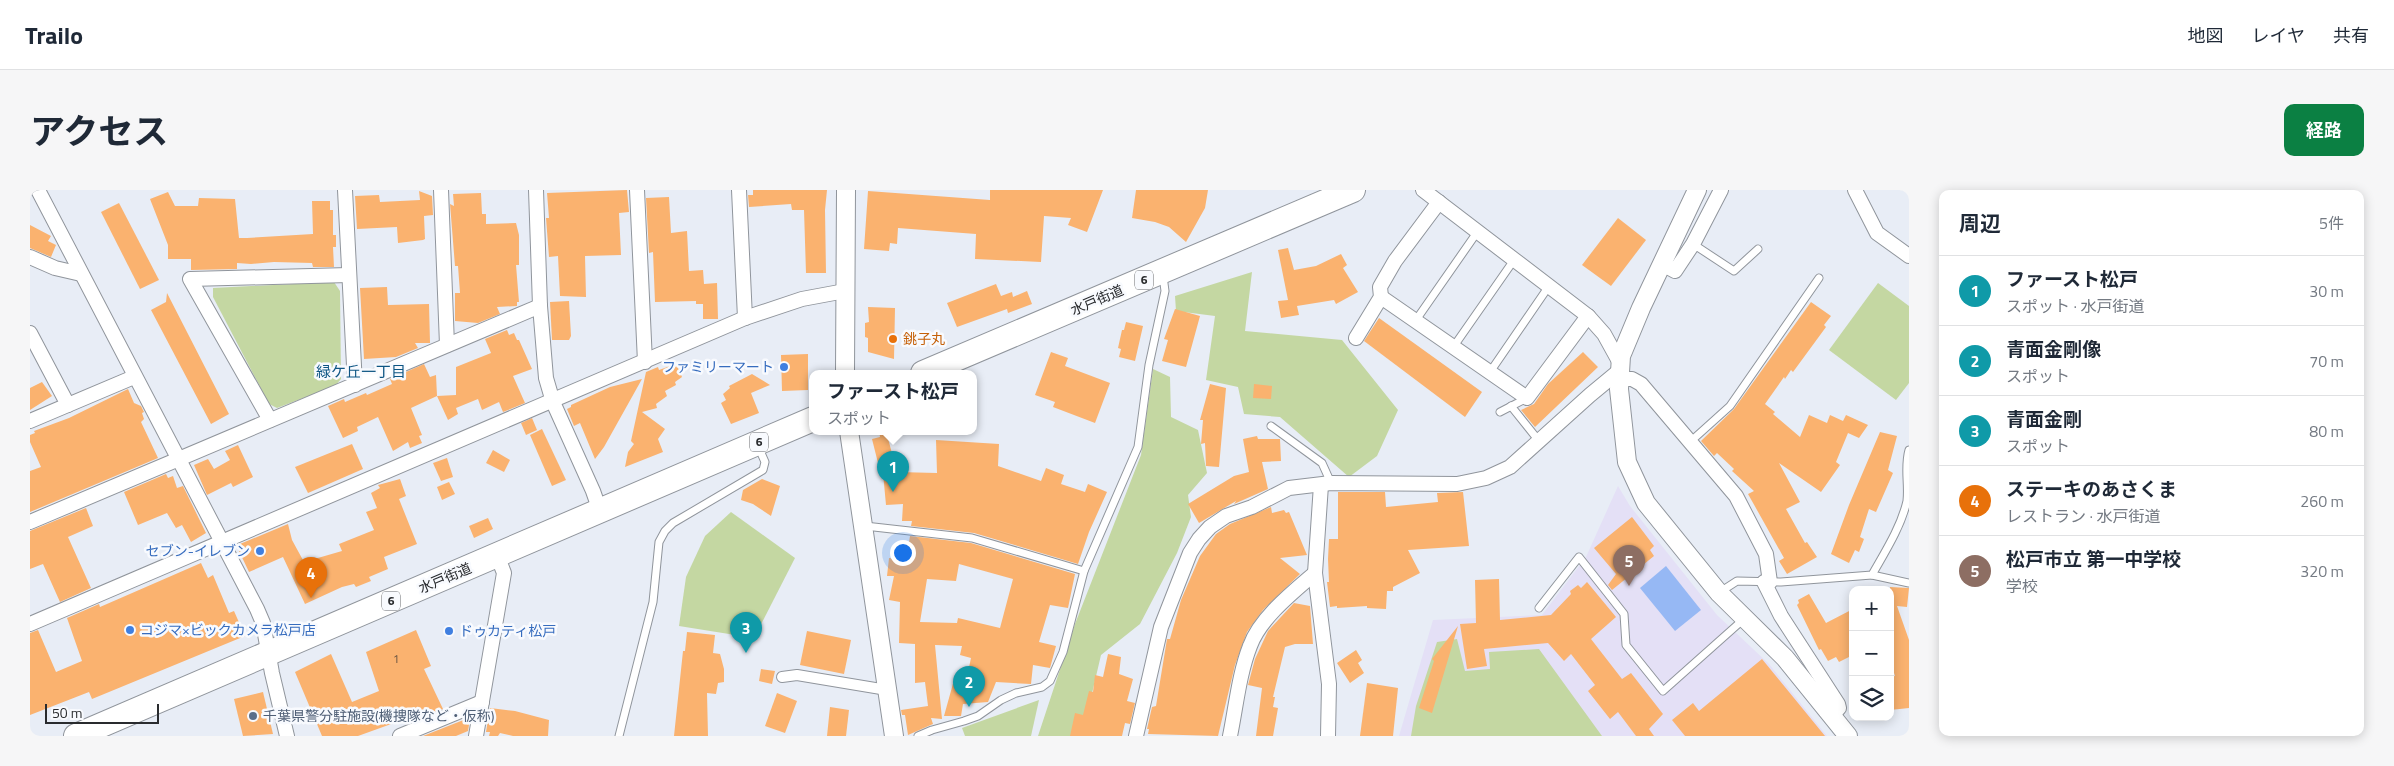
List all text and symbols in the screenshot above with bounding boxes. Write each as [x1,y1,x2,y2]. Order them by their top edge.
text: Trailo [25,17,83,53]
text: 地図 [2188,22,2224,49]
text: レイヤ [2252,22,2305,49]
text: 共有 [2333,22,2369,49]
text: アクセス [30,104,168,158]
button: 経路 [2284,104,2364,156]
text: 周辺 [1959,207,2001,239]
text: 5件 [2319,211,2344,235]
text: ファースト松戸 [2006,264,2138,293]
road number: 6 [1135,270,1153,290]
street label: 水戸街道 [1067,279,1127,320]
text: 1 [1971,279,1979,303]
text: 30 m [2309,279,2344,303]
text: スポット · 水戸街道 [2006,294,2145,318]
place label: 銚子丸 [903,328,945,349]
marker: 銚子丸 [887,333,899,345]
text: 青面金剛像 [2006,334,2101,363]
text: 2 [1971,349,1979,373]
text: 70 m [2309,349,2344,373]
place label: ファミリーマート [662,356,774,377]
district label: 緑ケ丘一丁目 [316,360,406,383]
marker: ファミリーマート [778,361,790,373]
text: スポット [2006,364,2070,388]
popup [809,370,977,435]
text: ファースト松戸 [827,376,959,405]
text: 青面金剛 [2006,404,2082,433]
text: スポット [827,406,891,430]
text: 3 [1971,419,1979,443]
text: 80 m [2309,419,2344,443]
road number: 6 [750,432,768,452]
text: スポット [2006,434,2070,458]
pin: 1 [877,451,909,492]
text: ステーキのあさくま [2006,474,2177,503]
text: 4 [1971,489,1979,513]
text: 260 m [2300,489,2344,513]
text: レストラン · 水戸街道 [2006,504,2161,528]
place label: セブン-イレブン [146,540,250,561]
your location [890,540,916,566]
text: 松戸市立 第一中学校 [2006,544,2181,573]
marker: セブン-イレブン [254,545,266,557]
pin: 5 [1613,545,1645,586]
pin: 4 [295,557,327,598]
street label: 水戸街道 [415,557,475,598]
text: 5 [1971,559,1979,583]
text: 320 m [2300,559,2344,583]
text: 学校 [2006,574,2038,598]
map controls [1849,586,1894,721]
button: + [1849,586,1894,631]
road number: 6 [382,592,400,611]
pin: 3 [730,612,762,653]
place label: コジマ×ビックカメラ松戸店 [140,619,316,640]
place label: ドゥカティ松戸 [459,620,556,641]
marker: コジマ×ビックカメラ松戸店 [124,624,136,636]
marker: ドゥカティ松戸 [443,625,455,637]
button: − [1849,631,1894,676]
house number: 1 [393,651,399,667]
pin: 2 [953,666,985,707]
button: layers [1849,676,1894,721]
scale bar [45,701,159,724]
text: 50 m [52,702,82,723]
place label: 千葉県警分駐施設(機捜隊など・仮称) [263,705,494,726]
marker: 千葉県警分駐施設(機捜隊など・仮称) [247,710,259,722]

